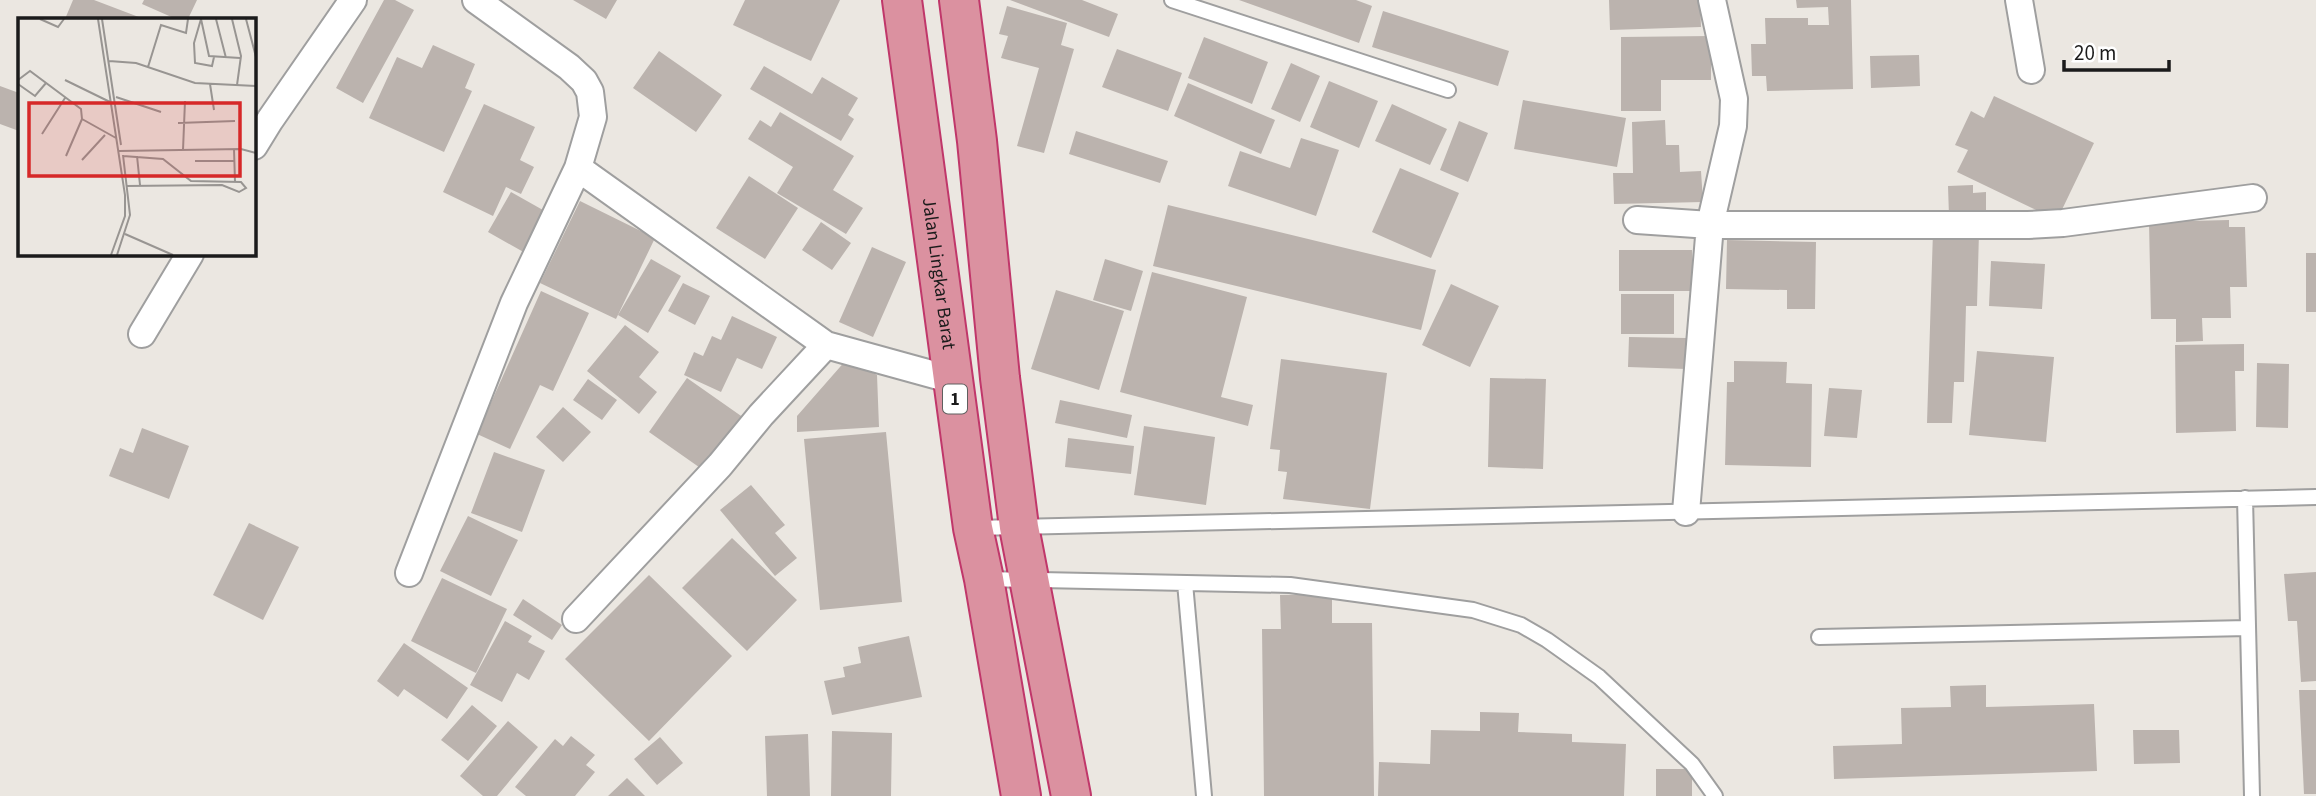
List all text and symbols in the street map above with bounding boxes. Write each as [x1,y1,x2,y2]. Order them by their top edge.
inset map [18,18,256,256]
scale bar [2064,28,2169,72]
text: 20 m [2074,38,2116,68]
street label: Jalan Lingkar Barat [915,196,962,352]
road number: 1 [943,384,967,414]

